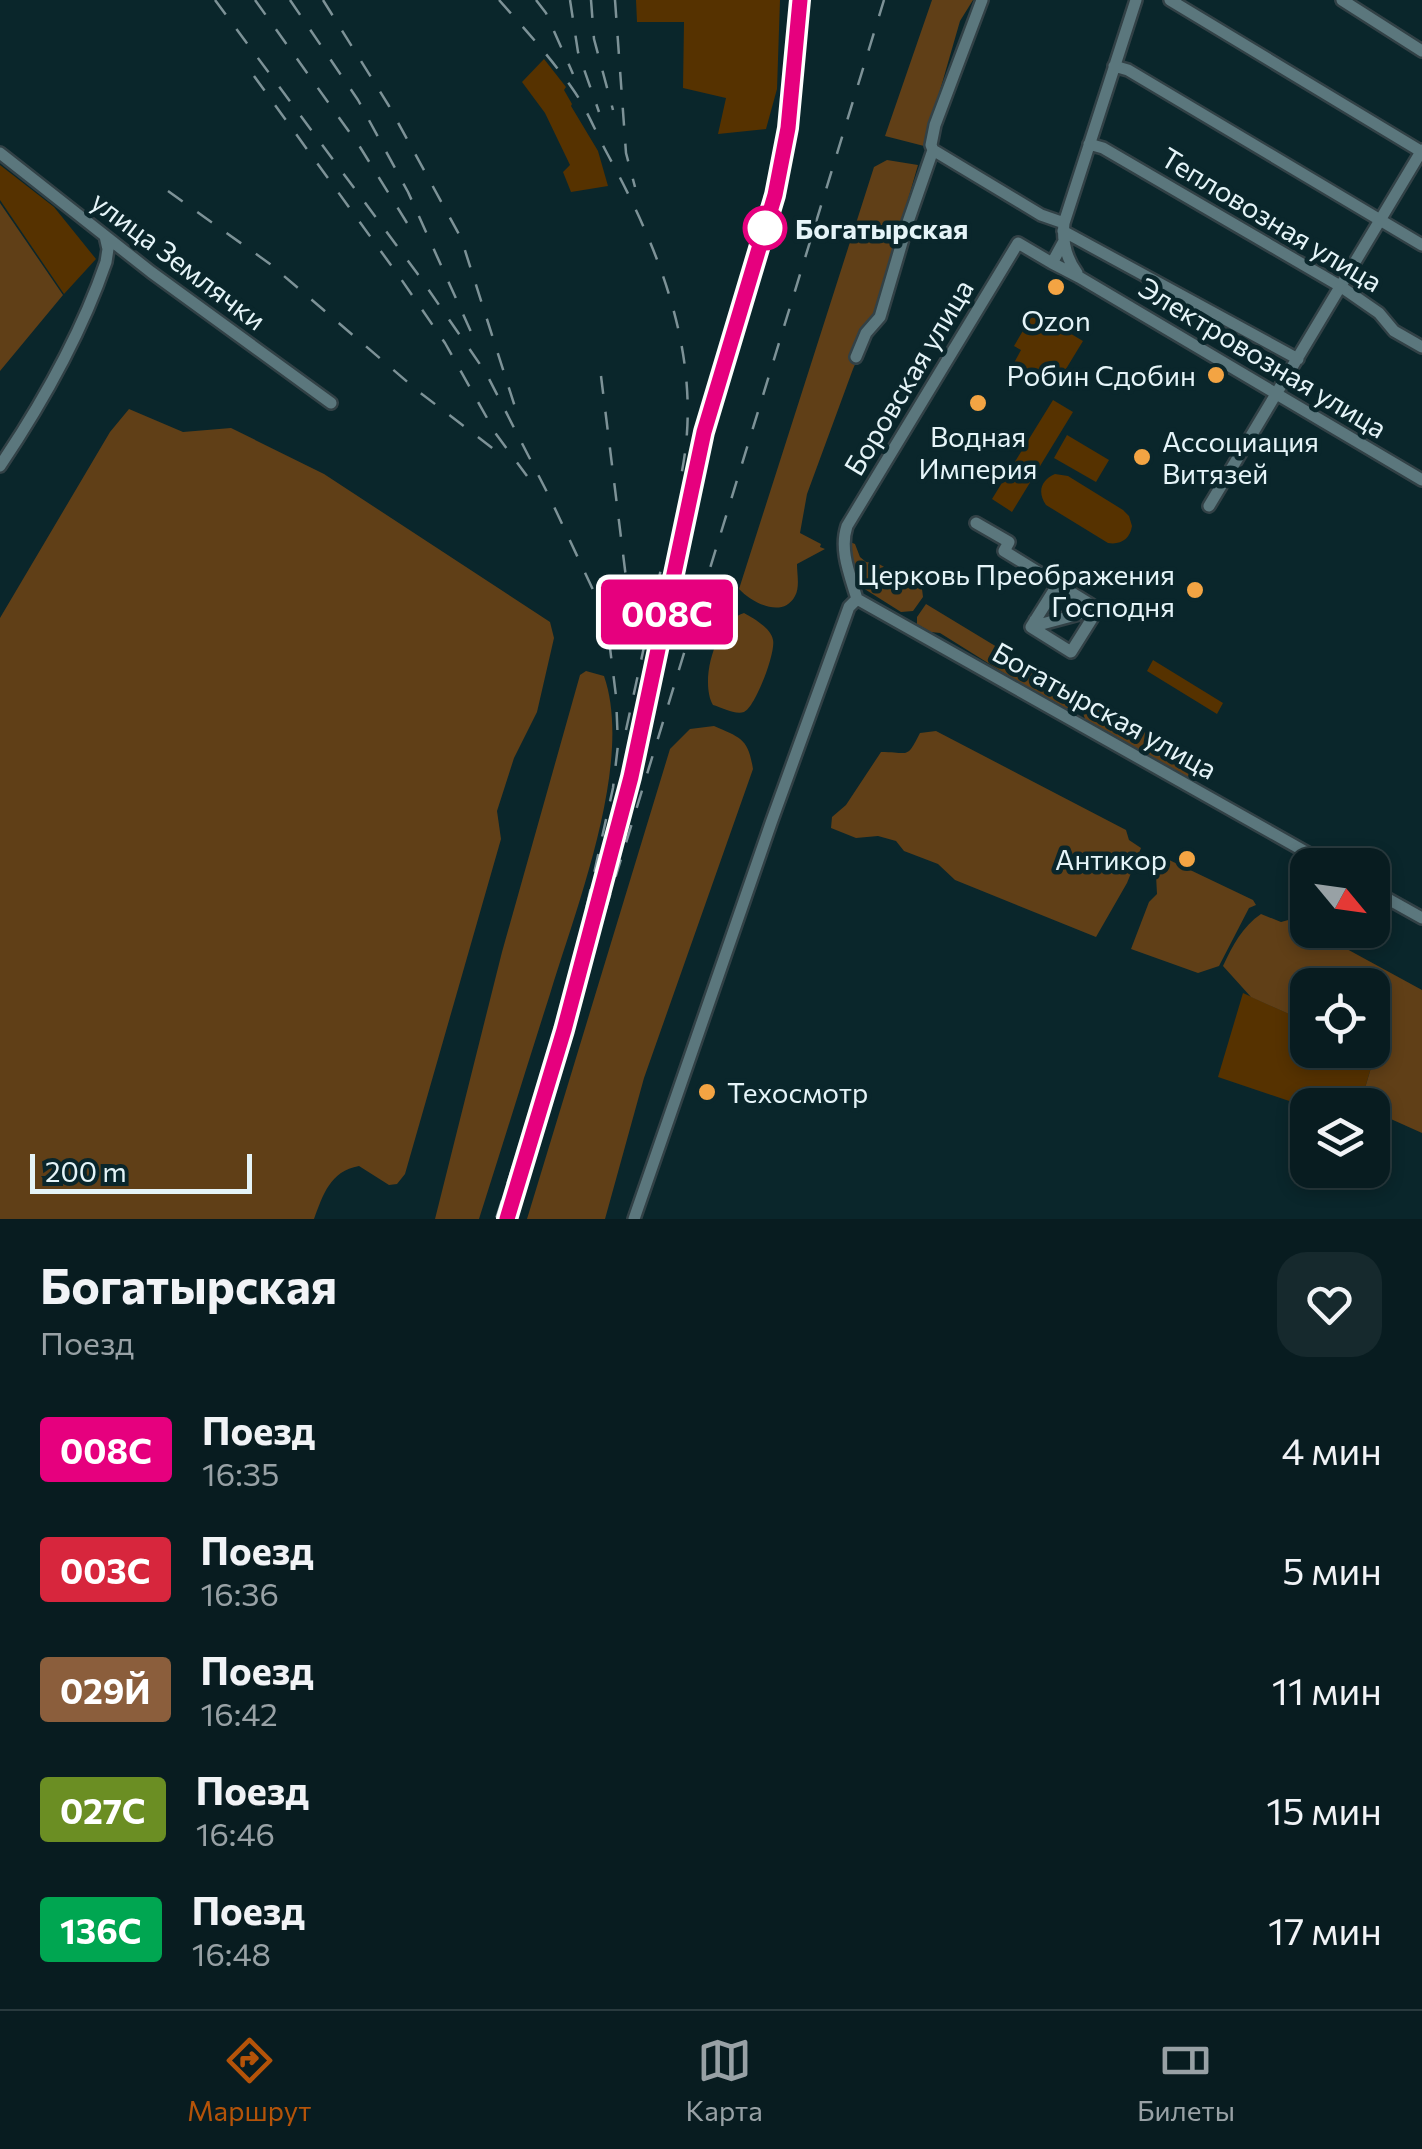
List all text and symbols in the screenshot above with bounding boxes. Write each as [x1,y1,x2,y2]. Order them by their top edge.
street label: Тепловозная улица [1155,140,1389,298]
street label: улица Землячки [85,183,273,337]
marker: Богатырская [744,207,786,249]
place label: Богатырская [795,211,968,245]
street label: Электровозная улица [1133,269,1393,445]
street label: Боровская улица [836,273,980,481]
marker: Ozon [1045,276,1067,298]
place label: Ozon [1021,303,1091,337]
place label: Робин Сдобин [1007,358,1196,392]
marker: Робин Сдобин [1205,364,1227,386]
marker: Водная Империя [967,392,989,414]
place label: Водная Империя [919,419,1037,485]
place label: Ассоциация Витязей [1162,424,1319,490]
marker: Ассоциация Витязей [1131,446,1153,468]
place label: Церковь Преображения Господня [857,557,1175,623]
marker: Церковь Преображения Господня [1184,579,1206,601]
line badge: 008С [597,580,737,644]
text: 008С [621,591,713,634]
street label: Богатырская улица [987,634,1223,786]
place label: Антикор [1055,842,1167,876]
marker: Антикор [1176,848,1198,870]
north arrow [1290,848,1390,948]
map controls [1290,848,1390,1188]
button: locate [1290,968,1390,1068]
place label: Техосмотр [727,1075,868,1109]
marker: Техосмотр [696,1081,718,1103]
button: layers [1290,1088,1390,1188]
scale bar [30,1149,252,1194]
text: 200 m [45,1154,127,1188]
button: heart [1277,1252,1382,1357]
text: Богатырская [40,1255,337,1314]
text: Поезд [40,1322,134,1362]
text: Поезд [202,1406,315,1453]
text: 4 мин [1281,1426,1382,1473]
text: 008С [60,1428,152,1471]
text: 16:35 [202,1453,279,1493]
text: Поезд [201,1526,314,1573]
text: 5 мин [1282,1546,1382,1593]
text: 003С [60,1548,151,1591]
text: 16:36 [201,1573,279,1613]
text: Поезд [201,1646,314,1693]
text: 11 мин [1272,1666,1382,1713]
text: 029Й [60,1668,151,1711]
text: 16:42 [201,1693,278,1733]
text: Поезд [196,1766,309,1813]
text: 15 мин [1266,1786,1382,1833]
text: 027С [60,1788,146,1831]
text: 16:46 [196,1813,275,1853]
text: Поезд [192,1886,305,1933]
text: 17 мин [1268,1906,1382,1953]
text: 136С [60,1908,142,1951]
text: 16:48 [192,1933,271,1973]
tab: Маршрут [187,2033,311,2127]
tab: Карта [686,2033,763,2127]
tab: Билеты [1137,2033,1235,2127]

